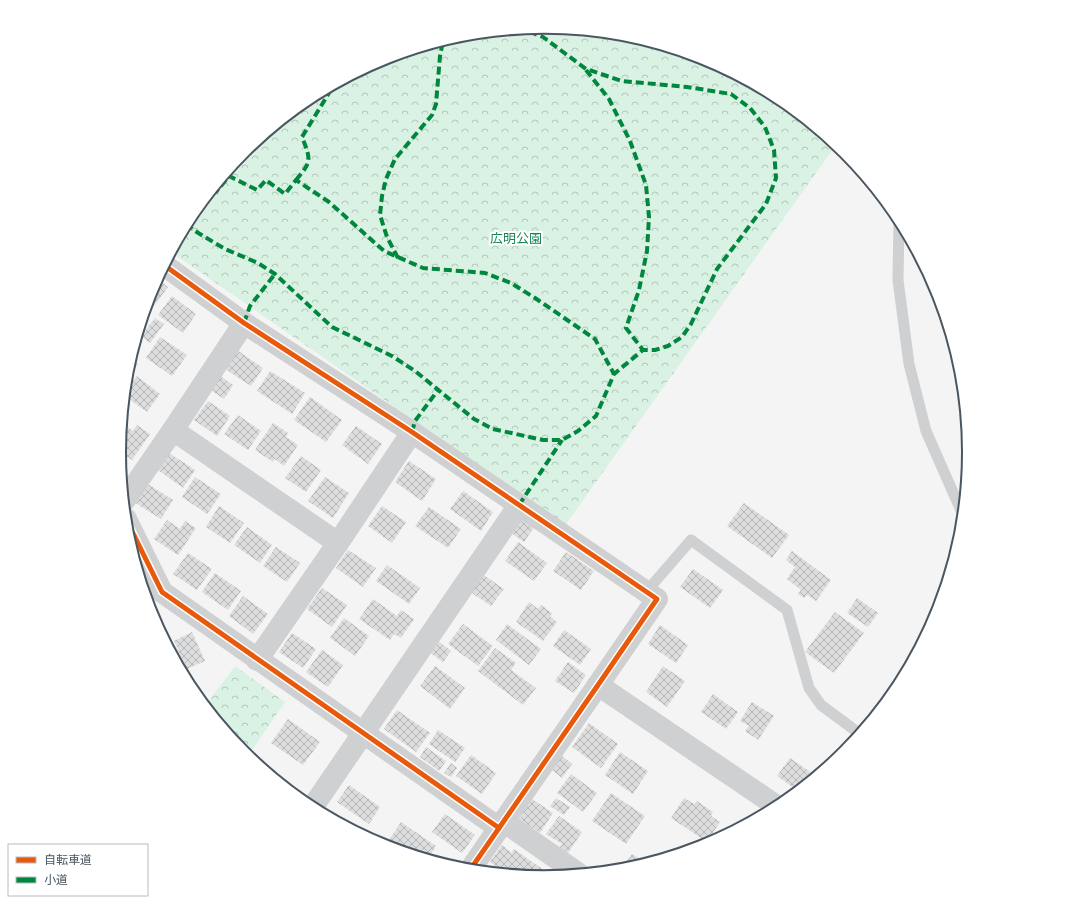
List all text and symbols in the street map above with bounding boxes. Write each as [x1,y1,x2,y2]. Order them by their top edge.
park label: 広明公園 [490,231,542,246]
legend [8,844,148,896]
text: 自転車道 [44,853,92,867]
text: 小道 [44,873,68,887]

